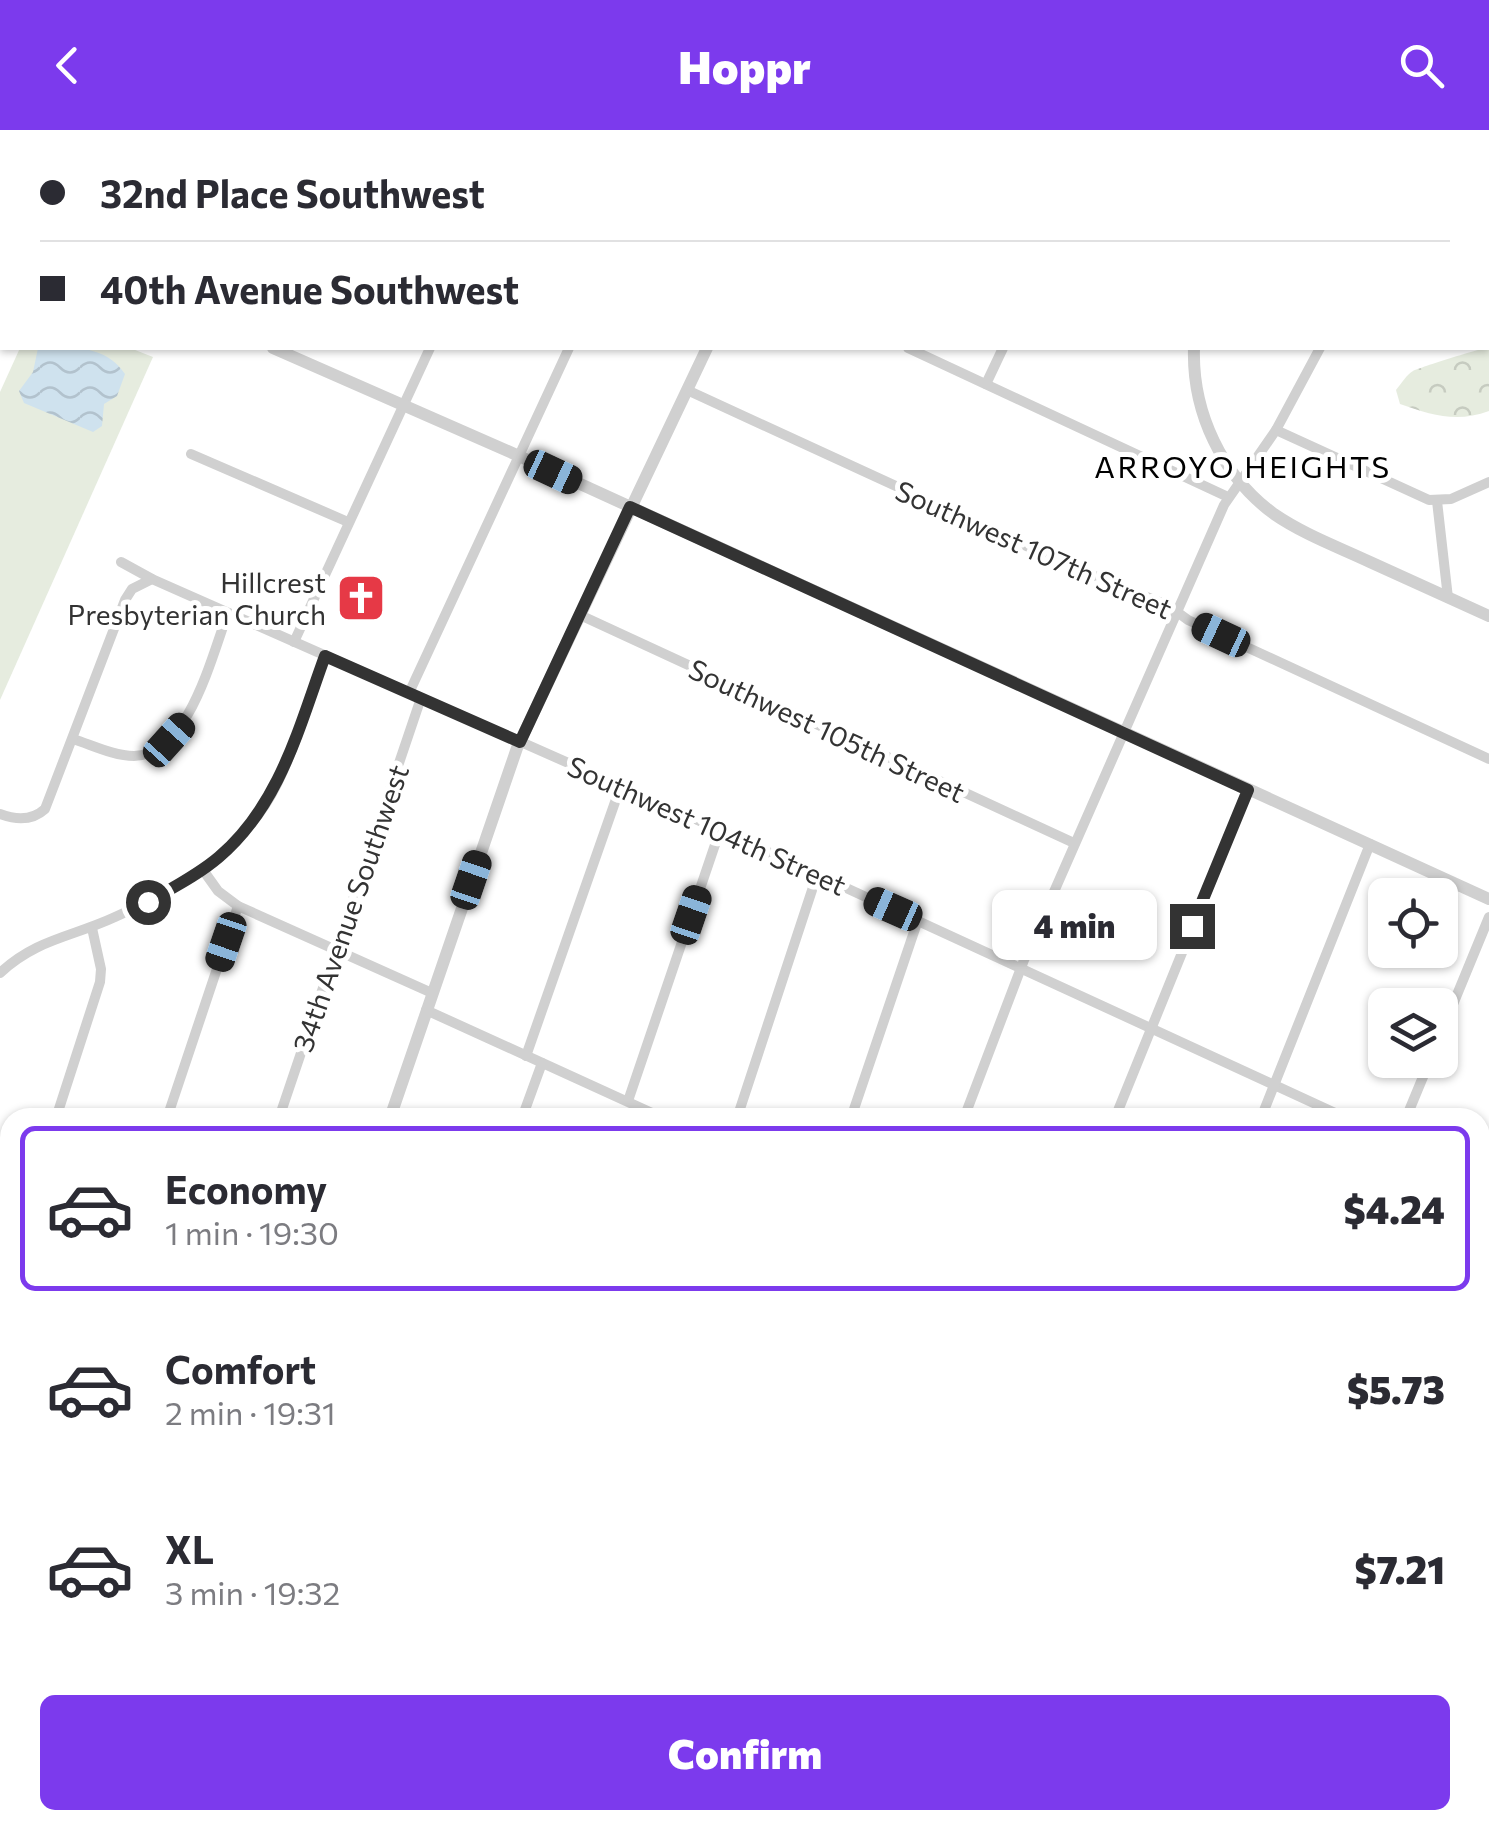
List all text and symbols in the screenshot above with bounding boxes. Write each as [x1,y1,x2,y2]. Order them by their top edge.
icon: back [40,38,95,93]
text: Hoppr [678,38,811,93]
icon: search [1394,38,1449,93]
text: 32nd Place Southwest [100,169,485,216]
text: 40th Avenue Southwest [100,265,519,312]
car [519,446,587,498]
district label: ARROYO HEIGHTS [1094,447,1392,484]
street label: Southwest 107th Street [890,473,1178,625]
place label: Hillcrest Presbyterian Church [68,565,326,631]
church icon: Hillcrest Presbyterian Church [335,572,387,624]
car [1187,609,1255,661]
street label: Southwest 105th Street [684,651,970,809]
car [138,708,200,772]
street label: Southwest 104th Street [562,748,852,902]
street label: 34th Avenue Southwest [285,760,415,1056]
car [447,847,495,913]
map controls [1368,878,1458,1078]
button: locate [1368,878,1458,968]
route start [126,880,171,925]
car [667,882,715,948]
car [859,883,927,935]
callout: 4 min [992,891,1157,961]
route end [1170,904,1215,949]
text: 4 min [1034,905,1115,945]
car [202,909,250,975]
button: layers [1368,988,1458,1078]
icon: car [45,1164,135,1254]
text: Economy [165,1165,327,1212]
text: $4.24 [1344,1185,1445,1232]
text: 1 min · 19:30 [165,1212,339,1252]
icon: car [45,1344,135,1434]
text: Comfort [165,1345,316,1392]
text: $5.73 [1347,1365,1445,1412]
text: 2 min · 19:31 [165,1392,336,1432]
icon: car [45,1524,135,1614]
text: XL [165,1525,214,1572]
text: $7.21 [1354,1545,1445,1592]
text: 3 min · 19:32 [165,1572,340,1612]
button: Confirm [40,1695,1450,1810]

